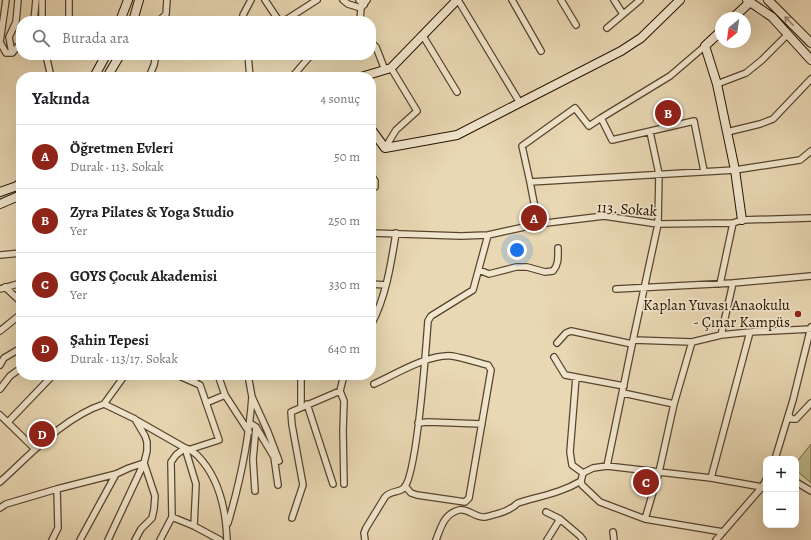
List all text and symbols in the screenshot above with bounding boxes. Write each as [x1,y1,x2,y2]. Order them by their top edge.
north arrow [715,12,751,48]
search box [16,16,376,60]
one-way arrow [784,17,794,26]
icon: search [30,27,52,49]
text: Burada ara [62,28,129,48]
text: Yakında [32,87,90,110]
text: 4 sonuç [320,90,360,107]
pin: B [655,98,681,128]
text: Öğretmen Evleri [70,138,173,158]
text: A [41,148,49,165]
text: 50 m [334,148,360,165]
text: Durak · 113. Sokak [70,158,164,175]
street label: 113. Sokak [596,197,658,221]
text: Zyra Pilates & Yoga Studio [70,202,234,222]
pin: A [521,203,547,233]
text: B [41,212,49,229]
text: 250 m [328,212,360,229]
text: Yer [70,222,87,239]
your location [507,240,527,260]
text: GOYS Çocuk Akademisi [70,266,217,286]
text: C [41,276,49,293]
text: 330 m [329,276,360,293]
text: Yer [70,286,87,303]
place label: Kaplan Yuvası Anaokulu - Çınar Kampüs [643,295,791,332]
marker: Kaplan Yuvası Anaokulu - Çınar Kampüs [793,309,803,319]
text: Şahin Tepesi [70,330,149,350]
text: D [40,340,50,357]
text: 640 m [328,340,360,357]
text: Durak · 113/17. Sokak [70,350,178,367]
pin: D [29,419,55,449]
map controls [763,456,799,528]
button: + [763,456,799,492]
pin: C [633,467,659,497]
button: − [763,492,799,528]

